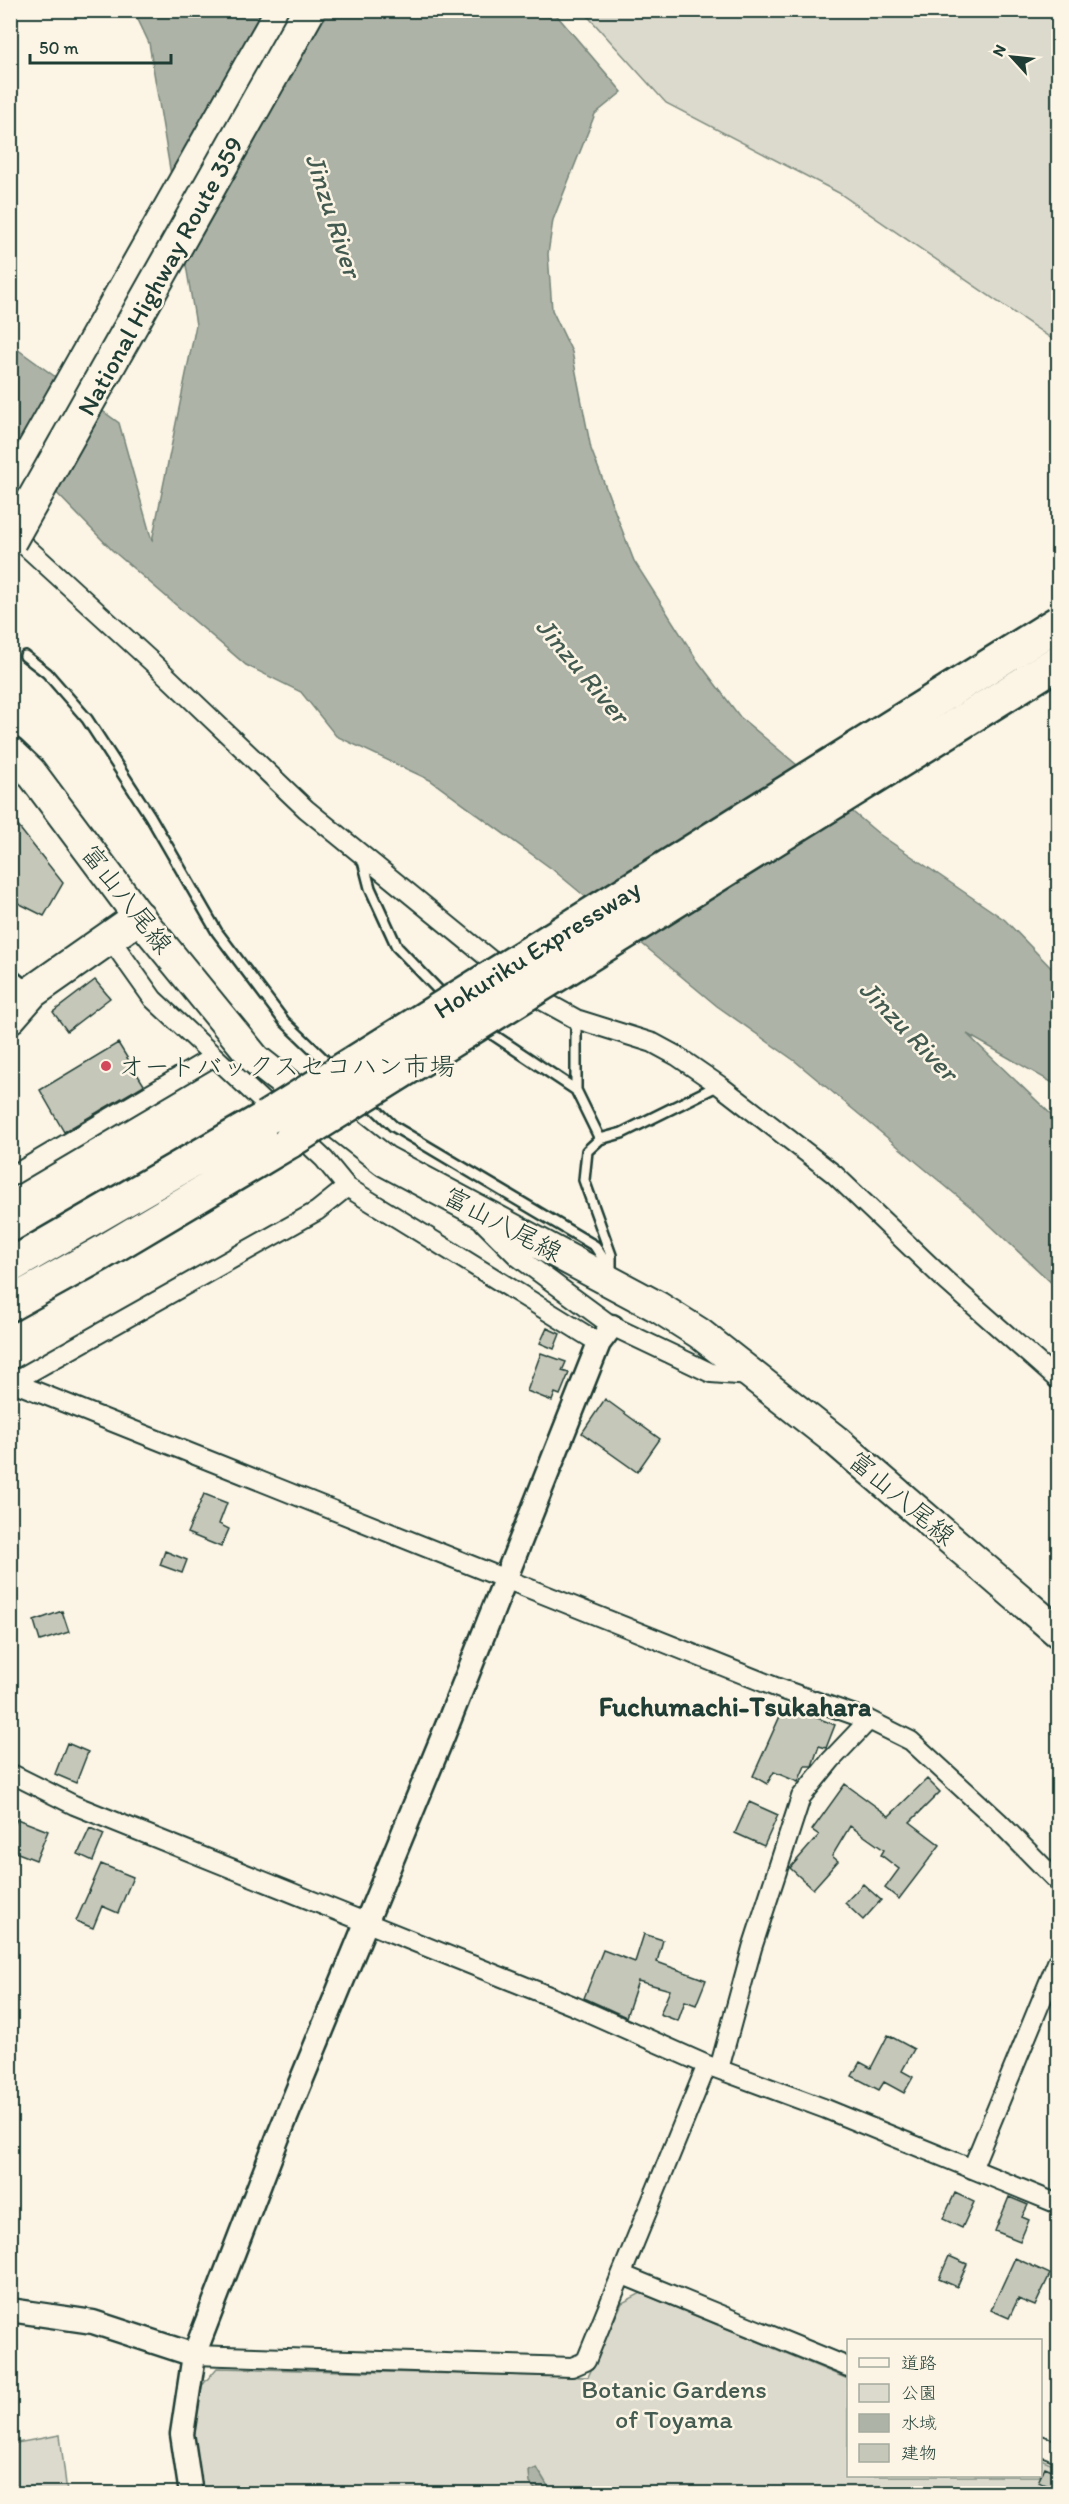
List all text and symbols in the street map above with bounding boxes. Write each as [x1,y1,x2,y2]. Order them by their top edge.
scale bar [30,27,171,65]
north arrow [982,27,1042,87]
text: 50 m [39,37,79,59]
text: N [988,41,1010,60]
street label: National Highway Route 359 [70,131,250,421]
water label: Jinzu River [298,149,371,284]
water label: Jinzu River [529,610,639,732]
street label: 富山八尾線 [74,838,180,960]
street label: Hokuriku Expressway [428,872,646,1026]
water label: Jinzu River [853,972,968,1090]
place label: オートバックスセコハン市場 [118,1050,455,1082]
marker: オートバックスセコハン市場 [99,1059,113,1073]
street label: 富山八尾線 [438,1179,568,1269]
street label: 富山八尾線 [842,1444,962,1552]
district label: Fuchumachi-Tsukahara [599,1690,872,1723]
legend [847,2339,1042,2477]
text: 道路 [901,2352,937,2374]
park label: Botanic Gardens of Toyama [581,2373,767,2435]
text: 公園 [901,2382,937,2404]
text: 水域 [901,2412,937,2434]
text: 建物 [901,2442,937,2464]

